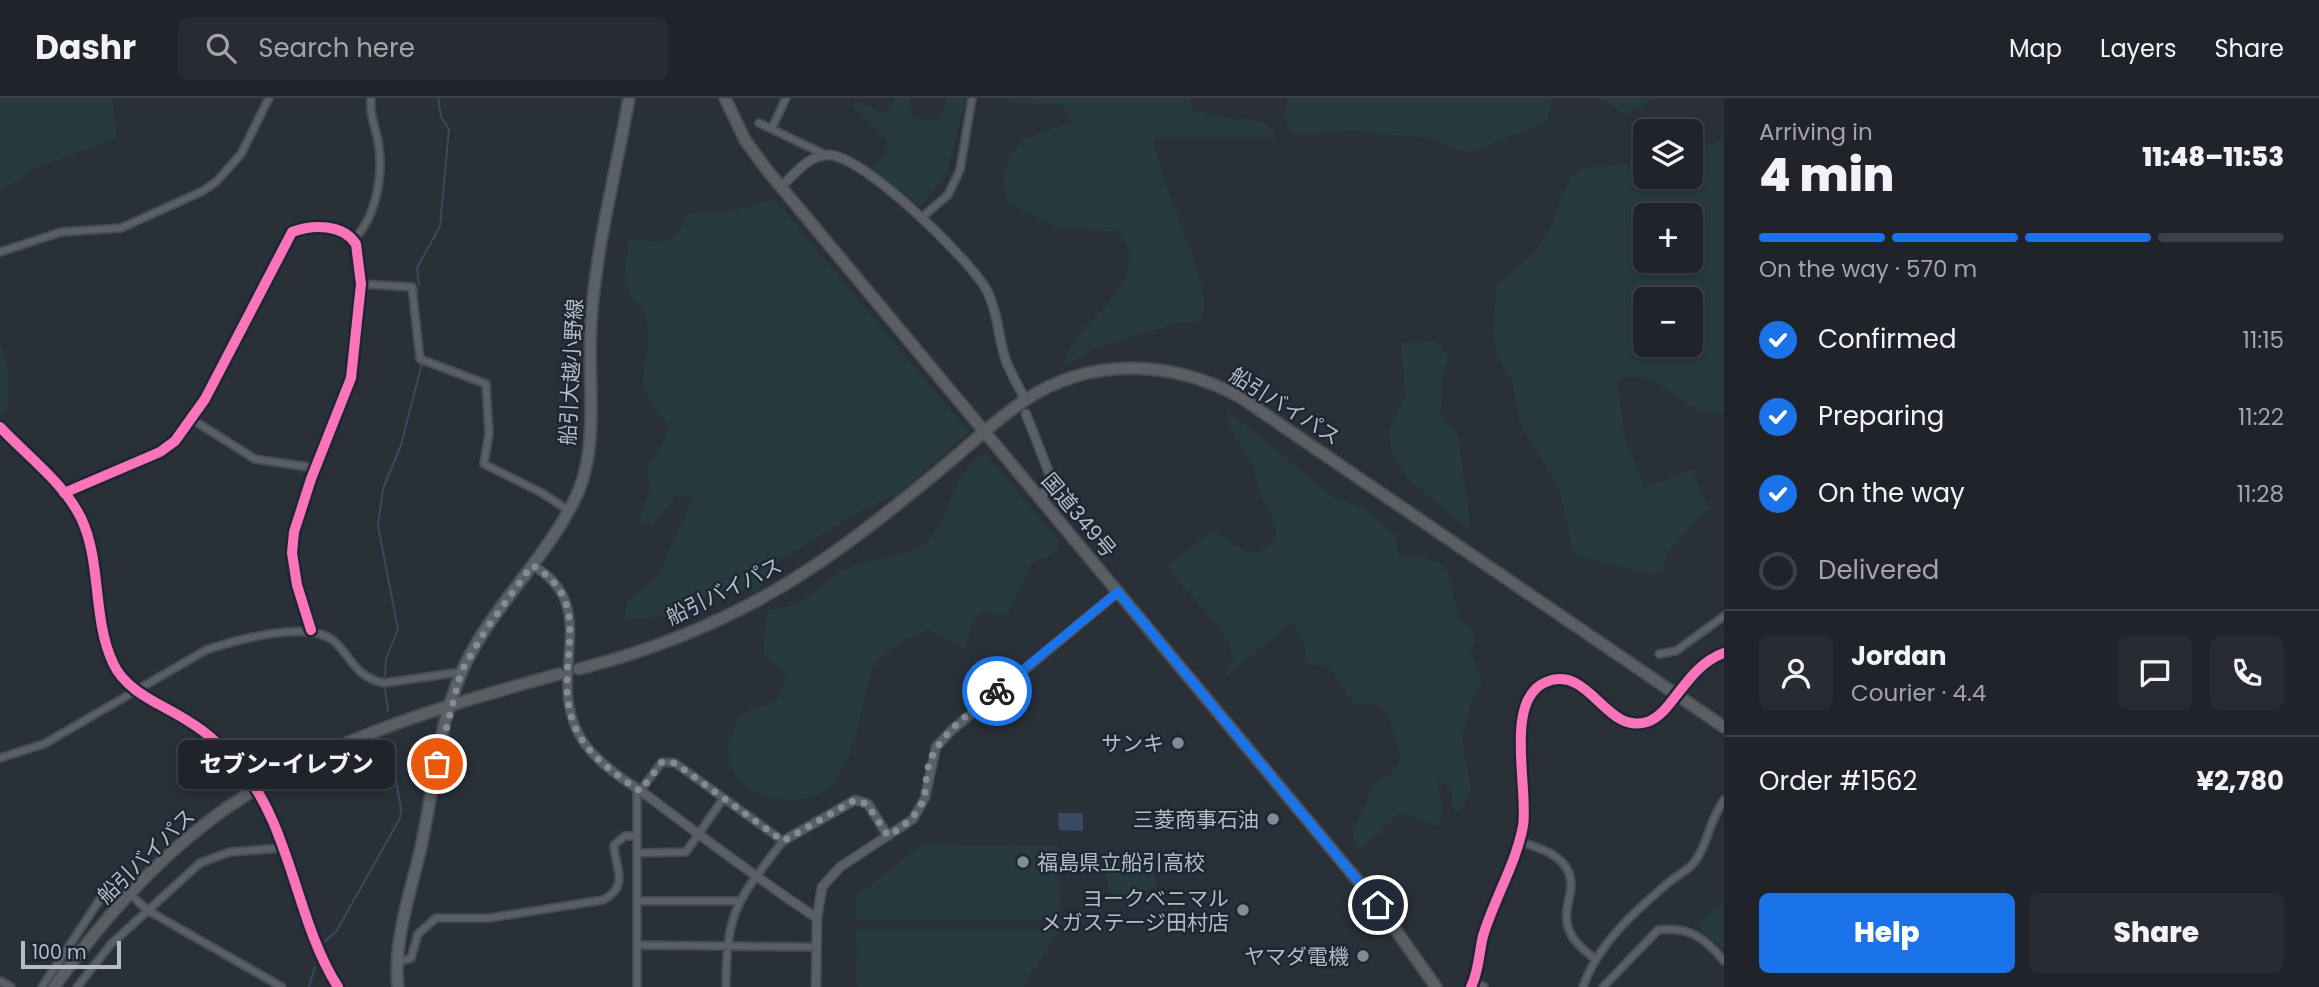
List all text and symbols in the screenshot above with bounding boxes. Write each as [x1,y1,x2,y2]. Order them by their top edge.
search box [178,17,668,80]
text: Dashr [35,24,136,71]
icon: search [202,29,240,67]
text: Search here [258,30,415,66]
text: Map [2009,32,2062,65]
text: Layers [2100,32,2176,65]
text: Share [2214,32,2284,65]
text: Arriving in [1759,116,1873,148]
map controls [1633,119,1703,357]
button: layers [1633,119,1703,189]
text: 11:48–11:53 [2142,139,2284,175]
text: 4 min [1759,143,1894,207]
button: + [1633,203,1703,273]
text: On the way · 570 m [1759,253,1977,285]
button: − [1633,287,1703,357]
street label: 船引大越小野線 [553,298,589,446]
icon: check [1759,321,1797,359]
text: Confirmed [1818,321,1956,357]
text: 11:15 [2243,324,2284,356]
street label: 船引バイパス [1224,360,1346,452]
icon: check [1759,398,1797,436]
text: Preparing [1818,398,1944,434]
text: 11:22 [2238,401,2284,433]
street label: 国道349号 [1035,467,1123,563]
icon: check [1759,475,1797,513]
text: On the way [1818,475,1965,511]
text: 11:28 [2237,478,2284,510]
street label: 船引バイパス [661,550,787,632]
text: Delivered [1818,552,1939,588]
button: person [1759,636,1833,710]
button: chat [2118,636,2192,710]
button: phone [2210,636,2284,710]
text: Jordan [1851,638,1947,674]
courier [962,656,1032,726]
icon: bike [978,672,1016,710]
text: Courier · 4.4 [1851,677,1986,709]
place label: サンキ [1101,729,1164,758]
pin [407,734,467,794]
marker: サンキ [1170,735,1186,751]
callout: セブン-イレブン [178,740,395,788]
icon: bag [418,745,456,783]
text: セブン-イレブン [199,748,374,780]
text: Order #1562 [1759,763,1917,799]
text: ¥2,780 [2197,763,2284,799]
street label: 船引バイパス [91,802,201,910]
place label: 三菱商事石油 [1133,805,1259,834]
marker: 三菱商事石油 [1265,811,1281,827]
place label: 福島県立船引高校 [1037,848,1205,877]
marker: 福島県立船引高校 [1015,854,1031,870]
pin [1348,875,1408,935]
place label: ヨークベニマル メガステージ田村店 [1040,884,1229,937]
icon: home [1359,886,1397,924]
button: Help [1759,893,2015,973]
button: Share [2029,893,2284,973]
marker: ヨークベニマル メガステージ田村店 [1235,902,1251,918]
scale bar [21,938,121,970]
text: 100 m [32,939,87,966]
place label: ヤマダ電機 [1244,942,1349,971]
marker: ヤマダ電機 [1355,948,1371,964]

